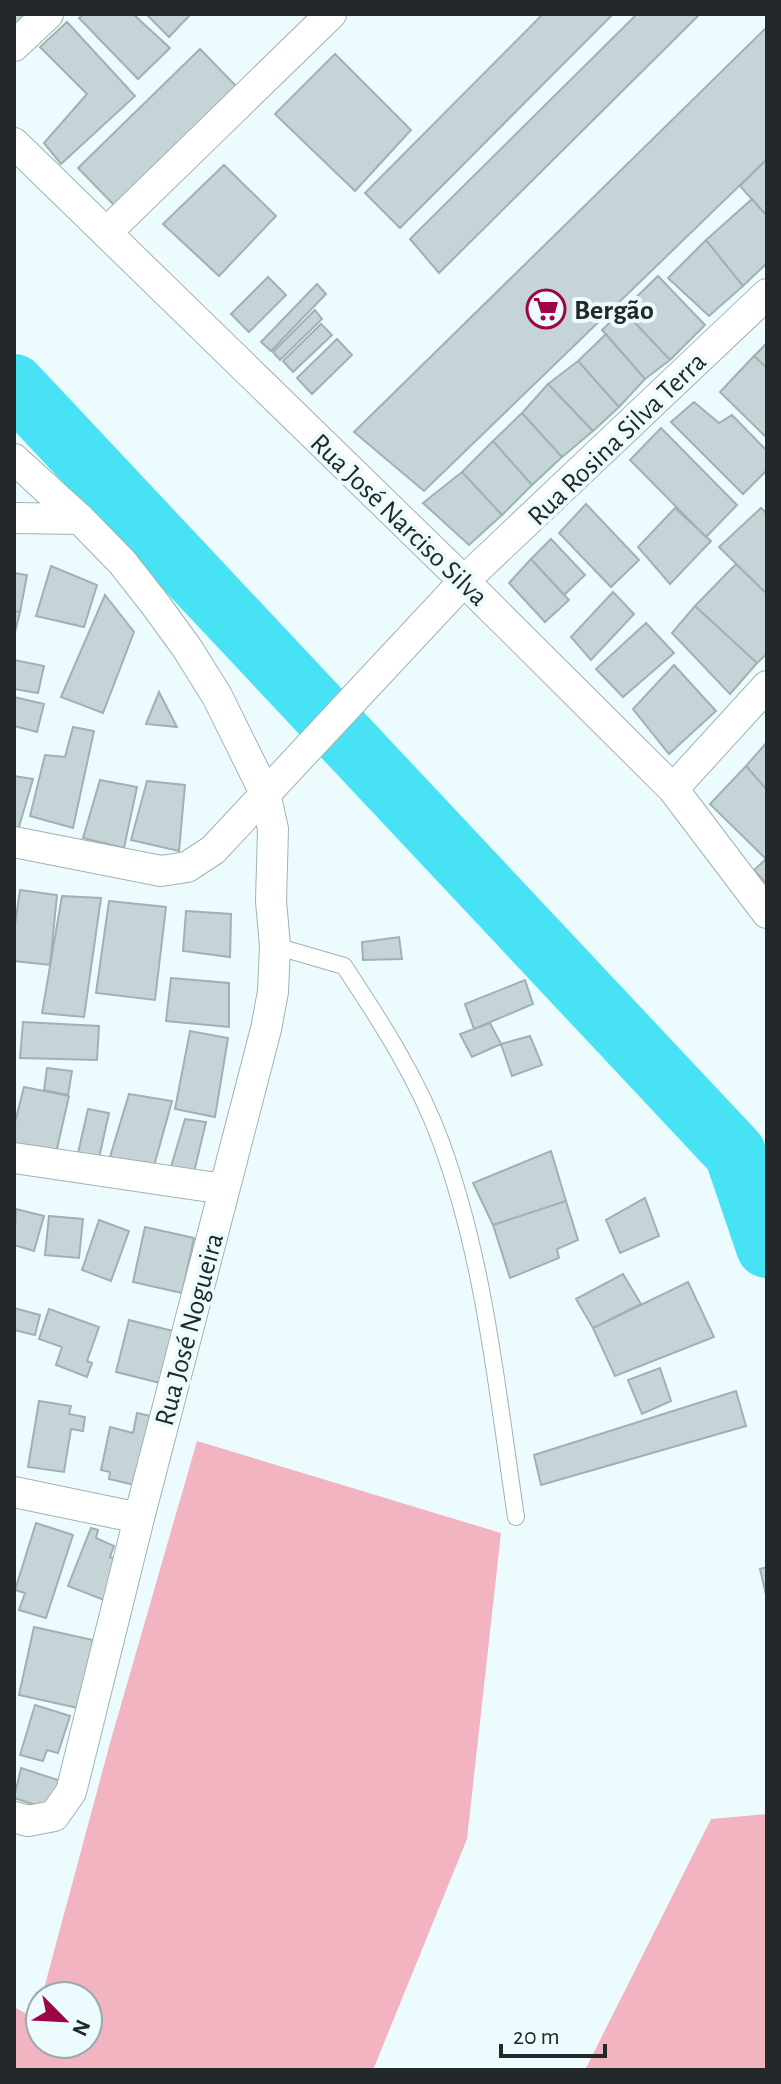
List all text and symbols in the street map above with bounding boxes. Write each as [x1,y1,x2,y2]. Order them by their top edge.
supermarket icon: Bergão [525,288,567,330]
place label: Bergão [574,297,654,325]
street label: Rua Rosina Silva Terra [523,347,712,531]
street label: Rua José Narciso Silva [305,429,493,612]
street label: Rua José Nogueira [151,1230,229,1429]
north arrow [24,1980,104,2060]
scale bar [501,2008,605,2058]
text: N [68,2016,95,2039]
text: 20 m [513,2025,560,2049]

